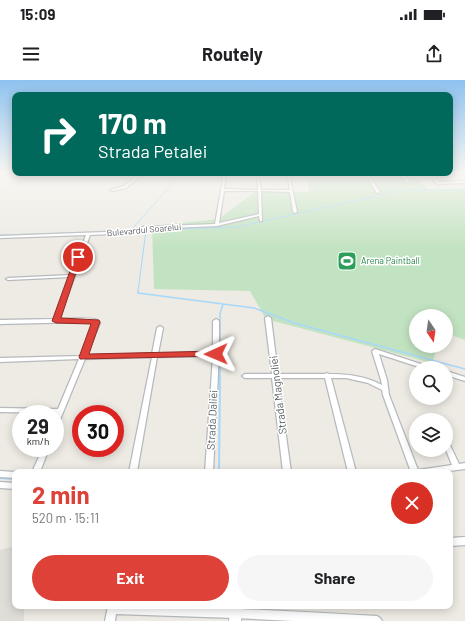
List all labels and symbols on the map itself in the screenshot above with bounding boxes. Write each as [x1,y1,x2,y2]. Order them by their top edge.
street label: Bulevardul Soarelui [106,221,182,238]
pin [61,240,95,274]
sports icon: Arena Paintball [336,250,358,272]
place label: Arena Paintball [361,255,420,266]
north arrow [409,309,453,353]
position arrow [195,333,237,375]
street label: Strada Magnoliei [266,355,289,435]
street label: Strada Daliei [203,389,220,450]
speed limit sign: 30 [72,405,124,457]

